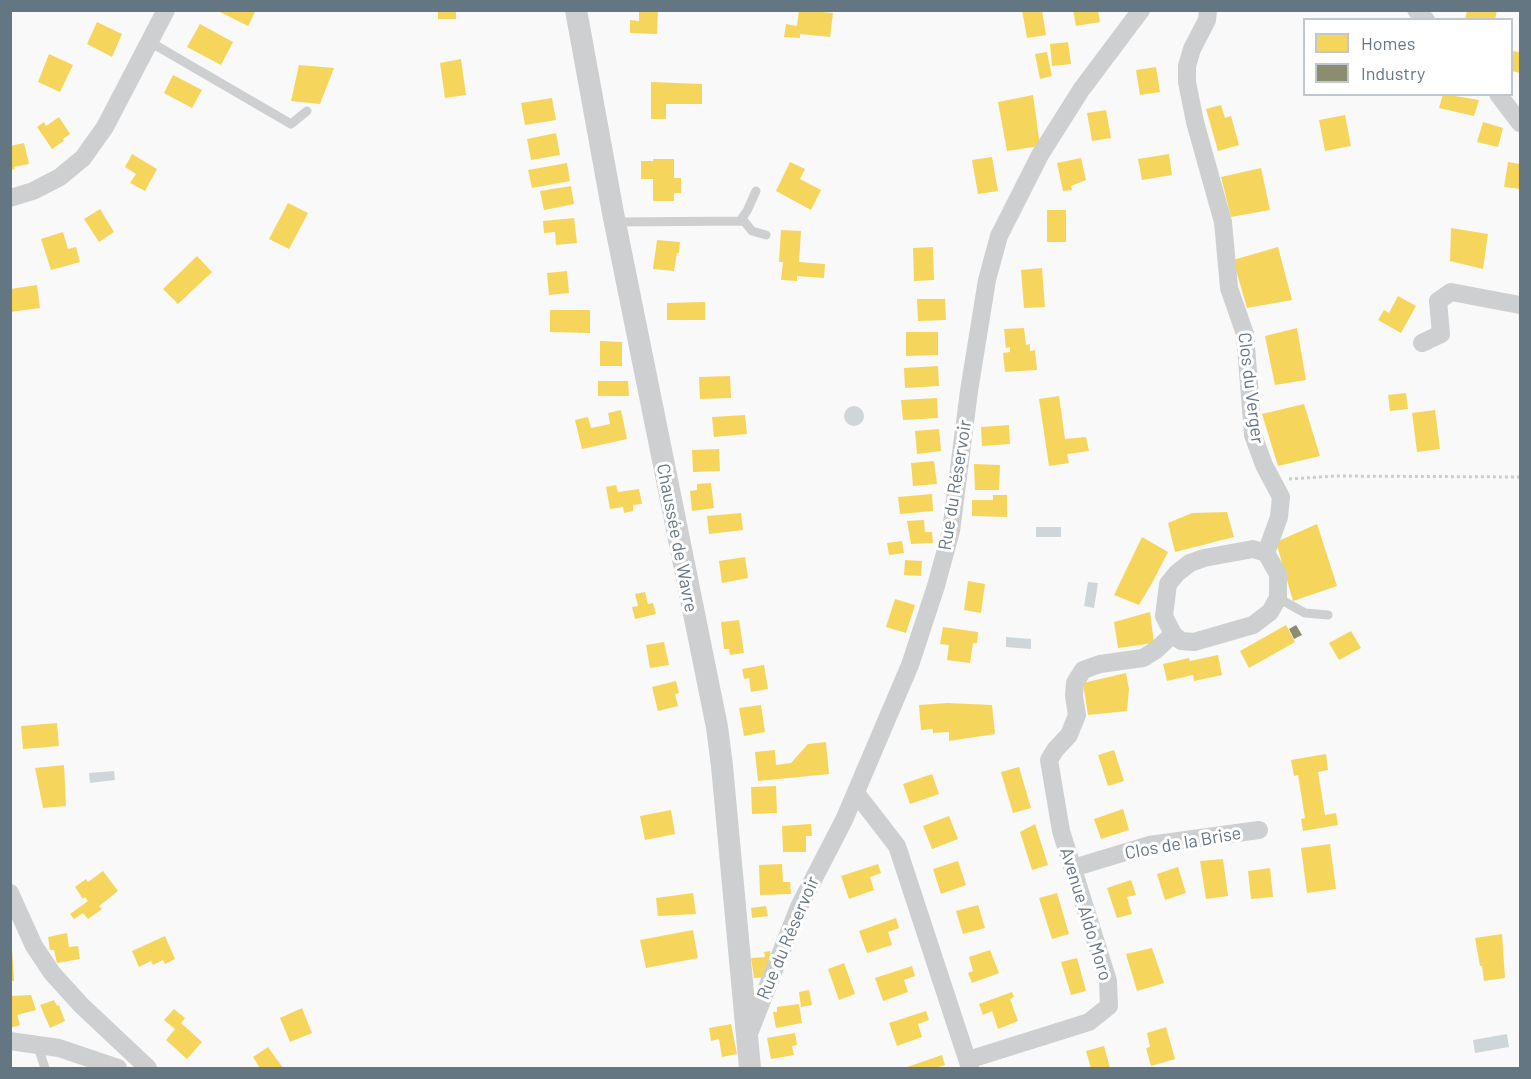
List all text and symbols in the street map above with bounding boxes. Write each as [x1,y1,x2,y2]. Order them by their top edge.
legend [1303,18,1513,96]
text: Homes [1361,32,1415,54]
text: Industry [1361,62,1425,84]
street label: Clos du Verger [1233,331,1269,445]
street label: Rue du Réservoir [934,418,976,552]
street label: Chaussée de Wavre [652,462,702,614]
street label: Clos de la Brise [1123,822,1243,864]
street label: Avenue Aldo Moro [1055,845,1117,983]
street label: Rue du Réservoir [752,873,824,1003]

